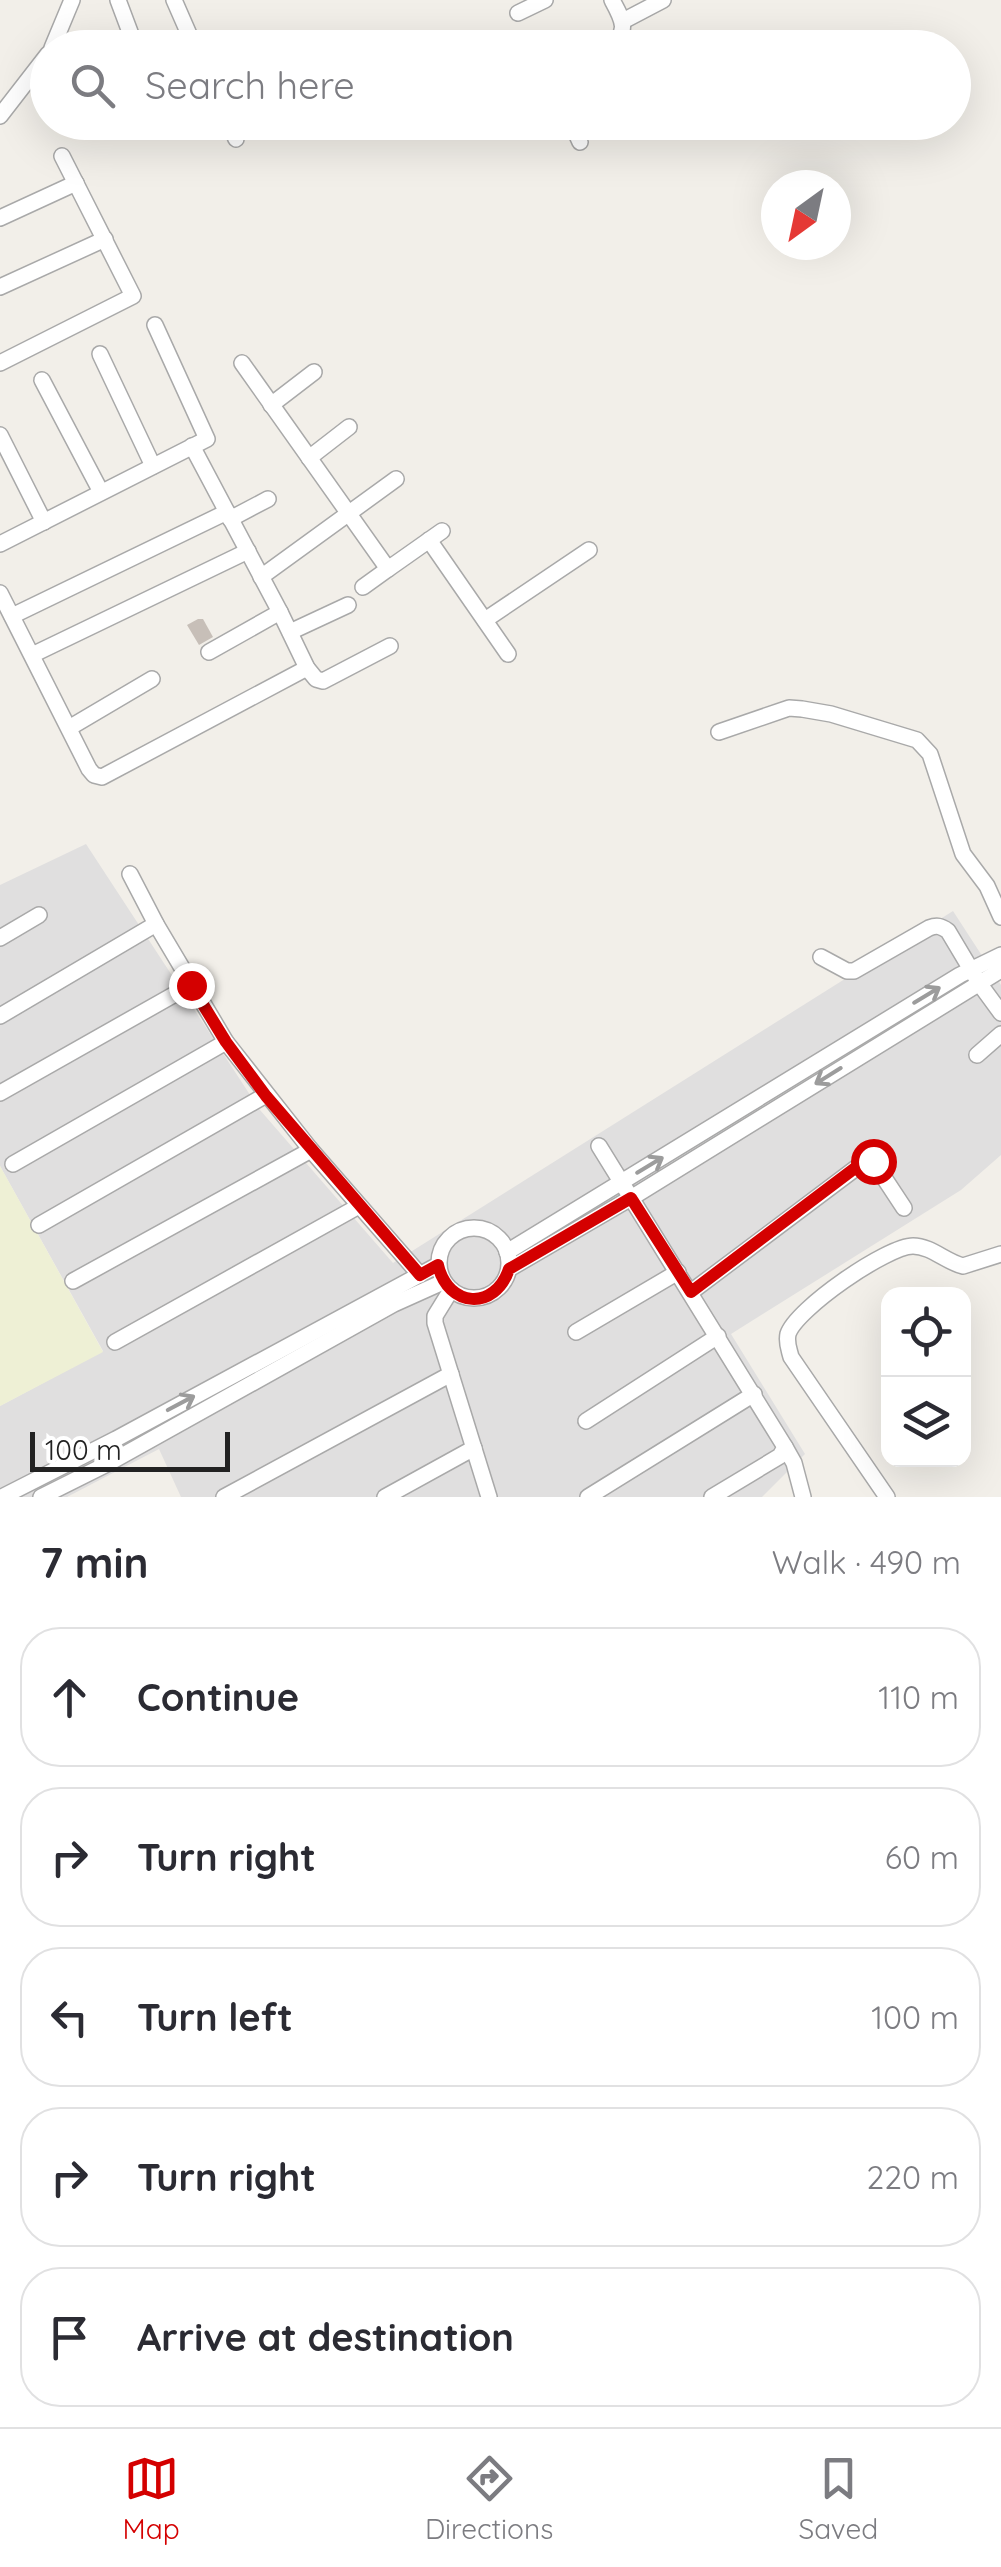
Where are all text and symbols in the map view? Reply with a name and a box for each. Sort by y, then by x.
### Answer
search box [30,30,971,140]
icon: search [65,58,120,113]
text: Search here [145,61,355,109]
north arrow [761,170,851,260]
route end [169,963,215,1009]
one-way arrow [912,985,941,1005]
one-way arrow [814,1066,843,1086]
route start [851,1139,897,1185]
one-way arrow [635,1154,664,1175]
map controls [881,1287,971,1467]
button: locate [881,1287,971,1377]
button: layers [881,1377,971,1467]
one-way arrow [166,1393,196,1413]
scale bar [30,1427,230,1472]
text: 100 m [45,1432,122,1467]
text: 7 min [40,1536,149,1589]
text: Walk · 490 m [772,1542,961,1582]
icon: ahead [42,1670,97,1725]
text: Continue [137,1673,299,1721]
text: 110 m [878,1677,959,1717]
icon: right [42,1830,97,1885]
text: Turn right [137,1833,316,1881]
text: 60 m [885,1837,959,1877]
icon: left [42,1990,97,2045]
text: Turn left [137,1993,293,2041]
text: 100 m [871,1997,959,2037]
icon: right [42,2150,97,2205]
text: Turn right [137,2153,316,2201]
text: 220 m [867,2157,959,2197]
icon: arrive [42,2310,97,2365]
text: Arrive at destination [137,2313,514,2361]
tab: Map [123,2451,180,2546]
tab: Directions [425,2451,553,2546]
tab: Saved [799,2451,878,2546]

